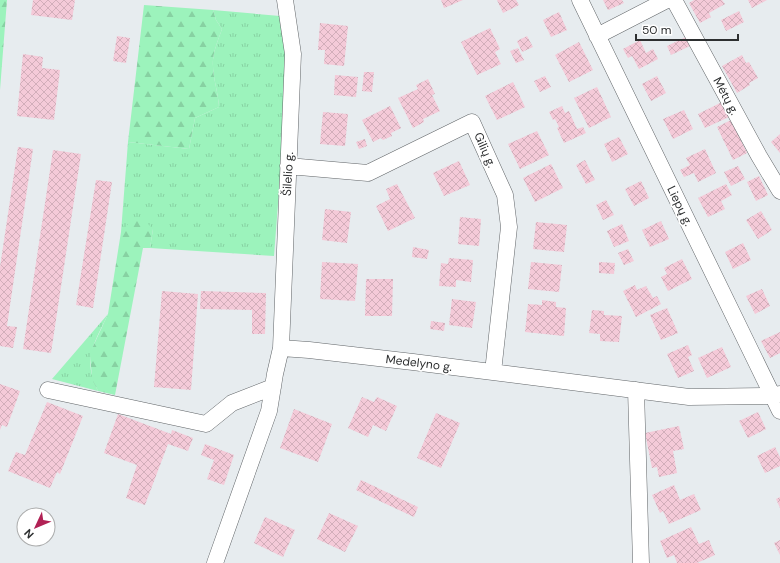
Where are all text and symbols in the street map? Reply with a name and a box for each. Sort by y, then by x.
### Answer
scale bar [636,16,738,42]
text: 50 m [642,22,671,38]
street label: Mėtų g. [709,74,743,118]
street label: Gilių g. [470,130,500,170]
street label: Šilelio g. [279,151,297,197]
street label: Liepų g. [663,183,697,229]
street label: Medelyno g. [385,351,453,375]
north arrow [16,507,56,547]
text: N [21,526,37,542]

